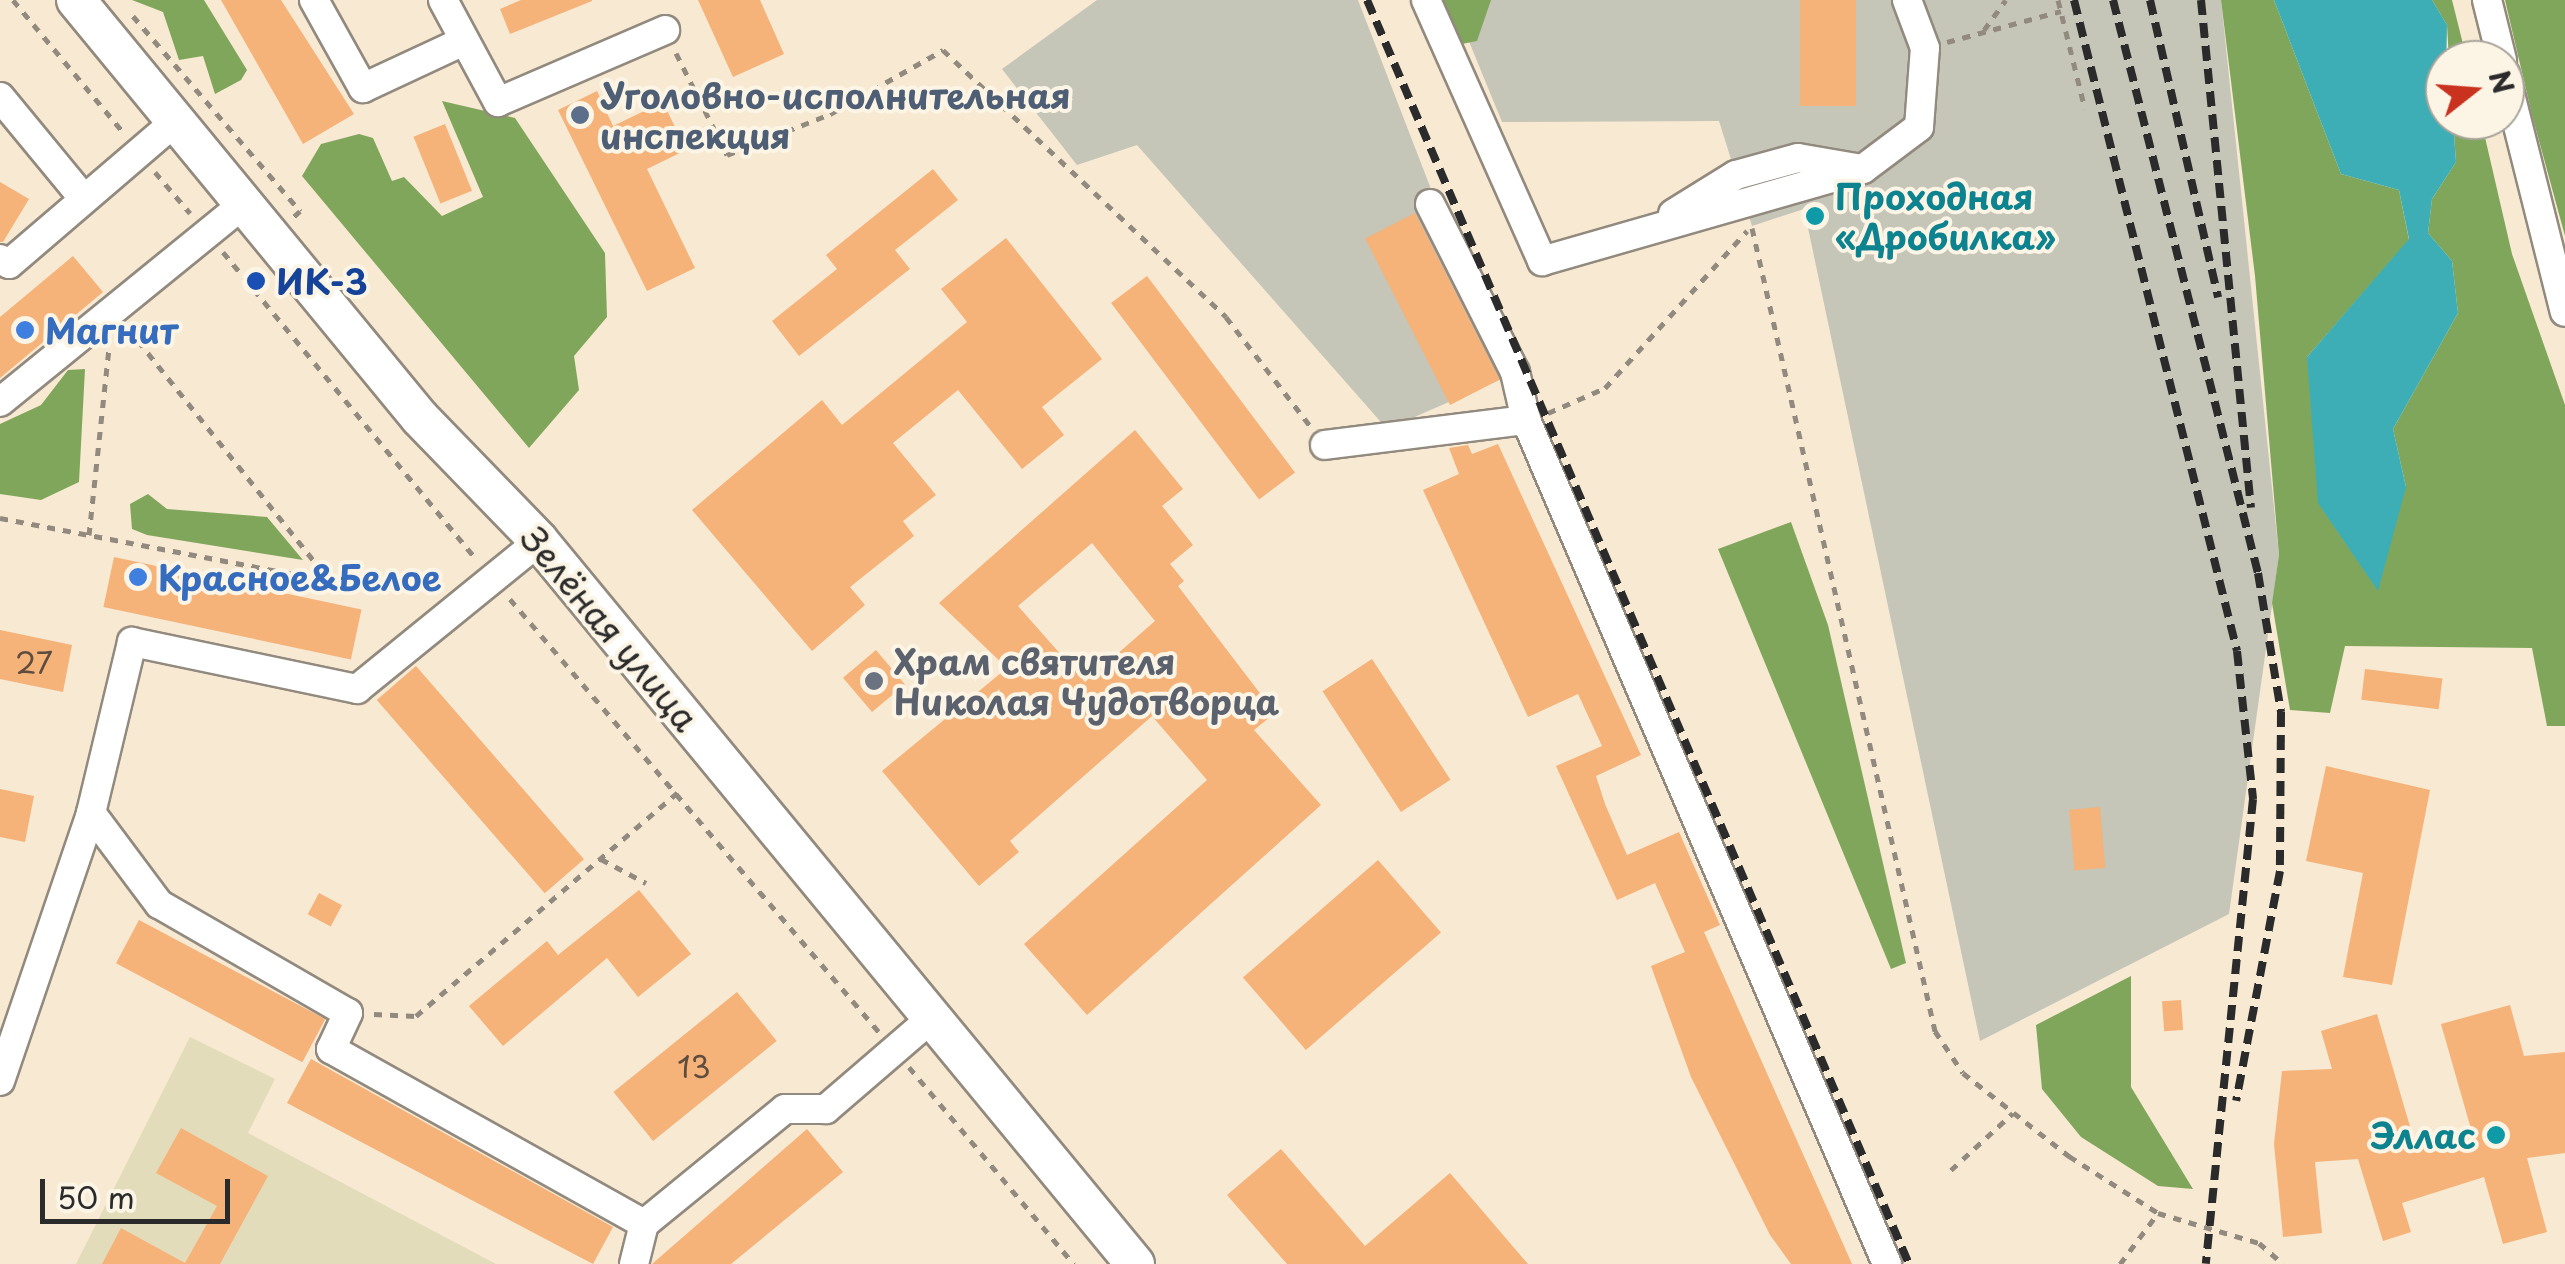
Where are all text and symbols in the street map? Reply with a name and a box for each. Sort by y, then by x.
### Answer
north arrow [2425,40,2525,140]
text: N [2478,65,2526,99]
place label: Уголовно-исполнительная инспекция [600,74,1071,156]
marker: Уголовно-исполнительная инспекция [569,104,591,126]
place label: Проходная «Дробилка» [1835,175,2056,257]
marker: Проходная «Дробилка» [1804,205,1826,227]
place label: ИК-3 [276,260,368,302]
marker: ИК-3 [245,270,267,292]
place label: Магнит [45,309,178,351]
marker: Магнит [14,319,36,341]
street label: Зелёная улица [512,516,708,740]
place label: Красное&Белое [158,556,442,598]
marker: Красное&Белое [127,566,149,588]
place label: Храм святителя Николая Чудотворца [894,640,1279,722]
house number: 27 [15,644,53,680]
marker: Храм святителя Николая Чудотворца [863,670,885,692]
house number: 13 [677,1048,711,1084]
place label: Эллас [2370,1114,2476,1156]
marker: Эллас [2485,1124,2507,1146]
scale bar [45,1159,235,1221]
text: 50 m [57,1174,135,1219]

